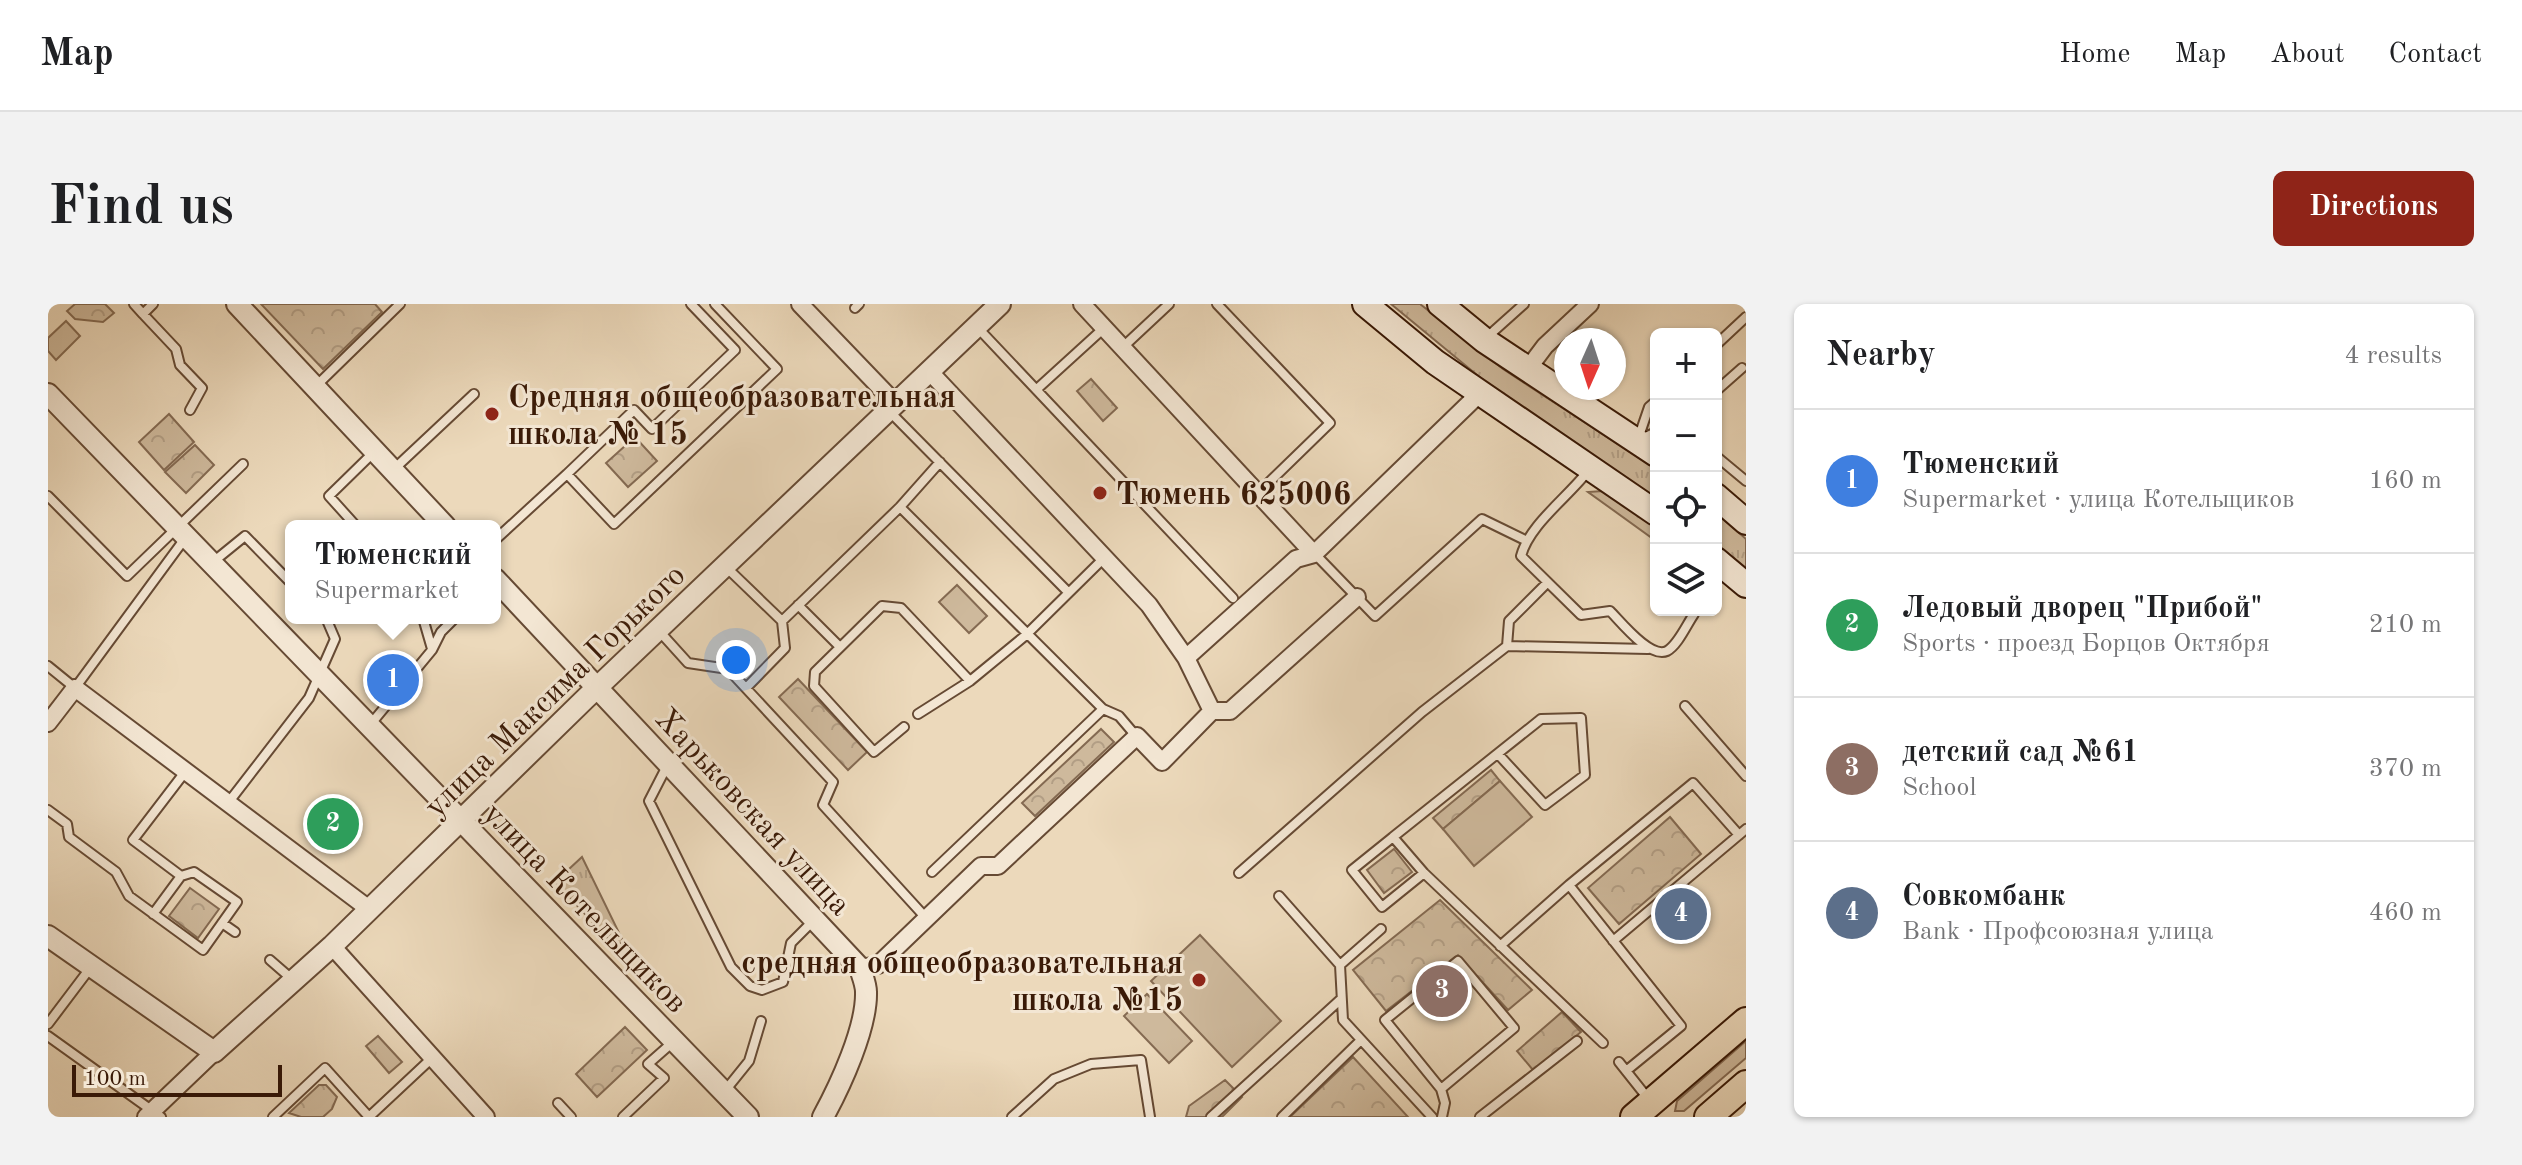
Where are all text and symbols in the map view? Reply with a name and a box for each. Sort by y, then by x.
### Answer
text: Map [40,36,114,74]
text: Home [2059,41,2130,69]
text: Map [2174,41,2226,69]
text: About [2270,41,2345,69]
text: Contact [2389,41,2482,69]
button: Directions [2273,171,2474,246]
text: Find us [48,180,234,236]
north arrow [1554,328,1626,400]
map controls [1650,328,1722,616]
button: + [1650,328,1722,400]
text: Nearby [1826,339,1936,373]
text: 4 results [2344,343,2442,369]
place label: Средняя общеобразовательная школа № 15 [508,383,956,452]
button: − [1650,400,1722,472]
marker: Средняя общеобразовательная школа № 15 [483,405,501,423]
text: Тюменский [1902,450,2059,480]
text: 1 [1844,468,1860,494]
text: 160 m [2369,468,2442,494]
button: locate [1650,472,1722,544]
place label: Тюмень 625006 [1116,480,1351,512]
marker: Тюмень 625006 [1091,484,1109,502]
text: Supermarket · улица Котельщиков [1902,487,2295,513]
popup [285,520,501,624]
text: Тюменский [314,541,472,571]
button: layers [1650,544,1722,616]
street label: улица Максима Горького [420,560,692,825]
text: Supermarket [314,578,459,604]
text: Ледовый дворец "Прибой" [1902,594,2262,624]
text: 2 [1844,612,1860,638]
text: 210 m [2369,612,2442,638]
text: Sports · проезд Борцов Октября [1902,631,2270,657]
your location [716,640,756,680]
pin: 1 [367,650,419,710]
street label: Харьковская улица [648,703,856,923]
text: детский сад №61 [1902,738,2139,768]
text: 3 [1844,756,1860,782]
text: 370 m [2369,756,2442,782]
text: School [1902,775,1976,801]
pin: 2 [307,794,359,854]
street label: улица Котельщиков [476,798,692,1020]
text: Совкомбанк [1902,882,2065,912]
pin: 4 [1655,884,1707,944]
text: 4 [1844,900,1860,926]
text: 460 m [2369,900,2442,926]
text: Bank · Профсоюзная улица [1902,919,2213,945]
place label: средняя общеобразовательная школа №15 [741,949,1183,1018]
pin: 3 [1416,961,1468,1021]
marker: средняя общеобразовательная школа №15 [1190,971,1208,989]
scale bar [72,1061,282,1097]
text: 100 m [84,1068,146,1090]

